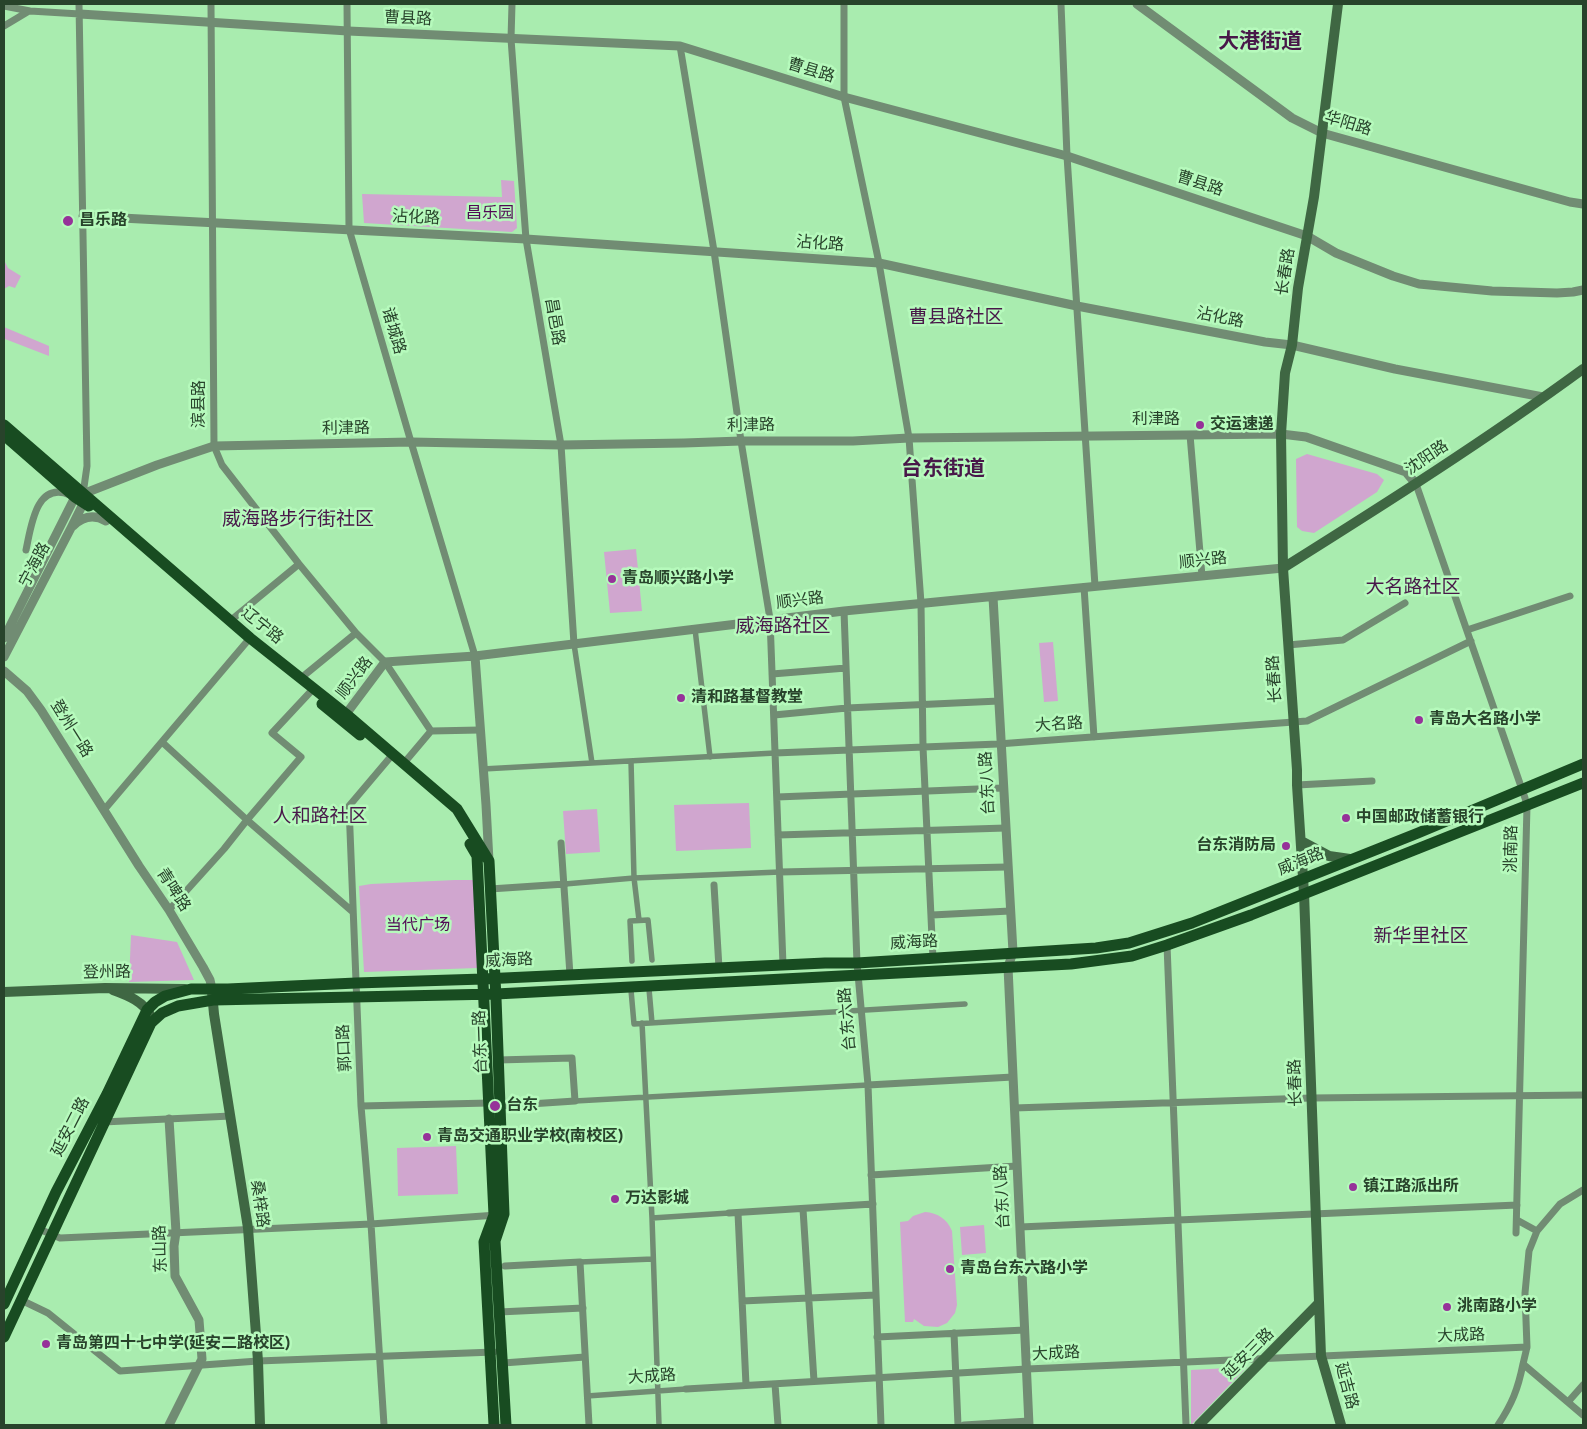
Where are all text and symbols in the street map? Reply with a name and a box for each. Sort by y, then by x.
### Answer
street label: 曹县路 [384,8,432,30]
district label: 大港街道 [1218,29,1302,55]
street label: 曹县路 [785,55,837,87]
street label: 华阳路 [1322,108,1374,140]
street label: 曹县路 [1174,167,1226,201]
park label: 昌乐园 [466,204,514,224]
street label: 沾化路 [392,207,440,229]
place label: 昌乐路 [79,211,127,231]
marker: 昌乐路 [61,214,75,228]
street label: 沾化路 [795,233,845,255]
street label: 长春路 [1273,247,1299,297]
street label: 昌邑路 [540,297,568,347]
street label: 沾化路 [1195,304,1245,332]
street label: 诸城路 [377,305,409,357]
district label: 曹县路社区 [909,307,1003,329]
street label: 滨县路 [190,380,210,428]
street label: 利津路 [1132,410,1180,430]
place label: 交运速递 [1210,415,1274,435]
street label: 利津路 [727,416,775,436]
street label: 利津路 [322,419,370,439]
marker: 交运速递 [1194,419,1206,431]
street label: 沈阳路 [1402,437,1452,479]
district label: 台东街道 [901,456,985,482]
district label: 威海路步行街社区 [222,509,374,531]
street label: 宁海路 [15,539,55,591]
street label: 顺兴路 [1178,549,1228,573]
place label: 青岛顺兴路小学 [622,569,734,589]
marker: 青岛顺兴路小学 [606,573,618,585]
district label: 大名路社区 [1366,577,1460,599]
street label: 顺兴路 [775,589,825,613]
street label: 辽宁路 [237,603,287,649]
district label: 威海路社区 [736,616,830,638]
street label: 顺兴路 [333,653,377,703]
street label: 长春路 [1264,654,1286,704]
place label: 清和路基督教堂 [691,688,803,708]
marker: 清和路基督教堂 [675,692,687,704]
street label: 登州一路 [46,697,96,761]
place label: 青岛大名路小学 [1429,710,1541,730]
street label: 大名路 [1034,714,1084,736]
marker: 青岛大名路小学 [1413,714,1425,726]
street label: 台东八路 [977,751,999,815]
district label: 人和路社区 [273,806,367,828]
place label: 中国邮政储蓄银行 [1356,808,1484,828]
marker: 中国邮政储蓄银行 [1340,812,1352,824]
street label: 洮南路 [1502,825,1522,873]
place label: 台东消防局 [1196,836,1276,856]
marker: 台东消防局 [1280,840,1292,852]
street label: 威海路 [1275,844,1327,880]
street label: 青啤路 [152,865,194,915]
park label: 当代广场 [386,916,450,936]
district label: 新华里社区 [1374,926,1468,948]
street label: 威海路 [890,932,938,954]
street label: 威海路 [485,950,533,972]
street label: 登州路 [83,963,131,983]
street label: 台东六路 [836,986,860,1052]
street label: 台东一路 [470,1010,492,1074]
street label: 郭口路 [334,1024,356,1072]
street label: 长春路 [1286,1059,1306,1107]
street label: 延安二路 [48,1094,94,1160]
place label: 台东 [506,1096,538,1116]
marker: 台东 [488,1099,502,1113]
place label: 青岛交通职业学校(南校区) [437,1127,623,1147]
marker: 青岛交通职业学校(南校区) [421,1131,433,1143]
street label: 台东八路 [992,1165,1014,1229]
place label: 镇江路派出所 [1363,1177,1459,1197]
street label: 桑梓路 [246,1179,272,1229]
marker: 镇江路派出所 [1347,1181,1359,1193]
place label: 万达影城 [625,1189,689,1209]
marker: 万达影城 [609,1193,621,1205]
street label: 东山路 [151,1225,171,1273]
place label: 青岛台东六路小学 [960,1259,1088,1279]
marker: 青岛台东六路小学 [944,1263,956,1275]
place label: 洮南路小学 [1457,1297,1537,1317]
marker: 洮南路小学 [1441,1301,1453,1313]
street label: 延安三路 [1220,1325,1278,1383]
street label: 大成路 [1437,1326,1485,1346]
place label: 青岛第四十七中学(延安二路校区) [56,1334,290,1354]
marker: 青岛第四十七中学(延安二路校区) [40,1338,52,1350]
street label: 大成路 [1032,1343,1080,1365]
street label: 延吉路 [1331,1360,1361,1412]
street label: 大成路 [627,1366,677,1388]

